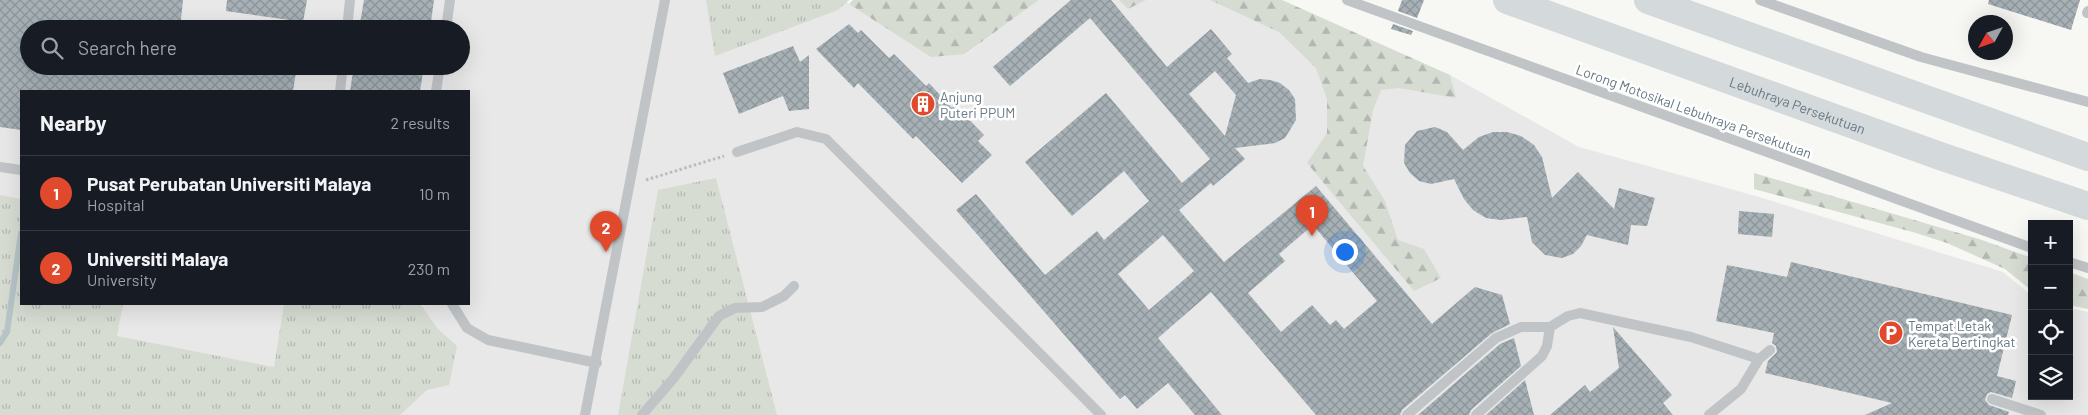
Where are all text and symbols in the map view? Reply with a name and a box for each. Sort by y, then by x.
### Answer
north arrow [1968,15,2013,60]
search box [20,20,470,75]
icon: search [38,34,66,62]
text: Search here [78,36,177,59]
street label: Lorong Motosikal Lebuhraya Persekutuan [1574,60,1814,162]
street label: Lebuhraya Persekutuan [1727,72,1868,137]
place label: Anjung Puteri PPUM [940,88,1015,121]
building icon: Anjung Puteri PPUM [910,91,936,117]
text: Nearby [40,110,106,135]
text: 2 results [391,113,450,132]
text: Pusat Perubatan Universiti Malaya [87,172,371,195]
text: 1 [53,184,59,203]
text: 10 m [419,184,450,203]
text: Hospital [87,195,144,214]
pin: 1 [1296,195,1328,236]
pin: 2 [590,211,622,252]
map controls [2028,220,2073,400]
button: + [2028,220,2073,265]
your location [1332,239,1358,265]
text: Universiti Malaya [87,247,228,270]
text: 2 [52,259,60,278]
text: 230 m [408,259,450,278]
button: − [2028,265,2073,310]
text: University [87,270,157,289]
button: locate [2028,310,2073,355]
place label: Tempat Letak Kereta Bertingkat [1908,317,2016,350]
parking icon: Tempat Letak Kereta Bertingkat [1878,320,1904,346]
button: layers [2028,355,2073,400]

